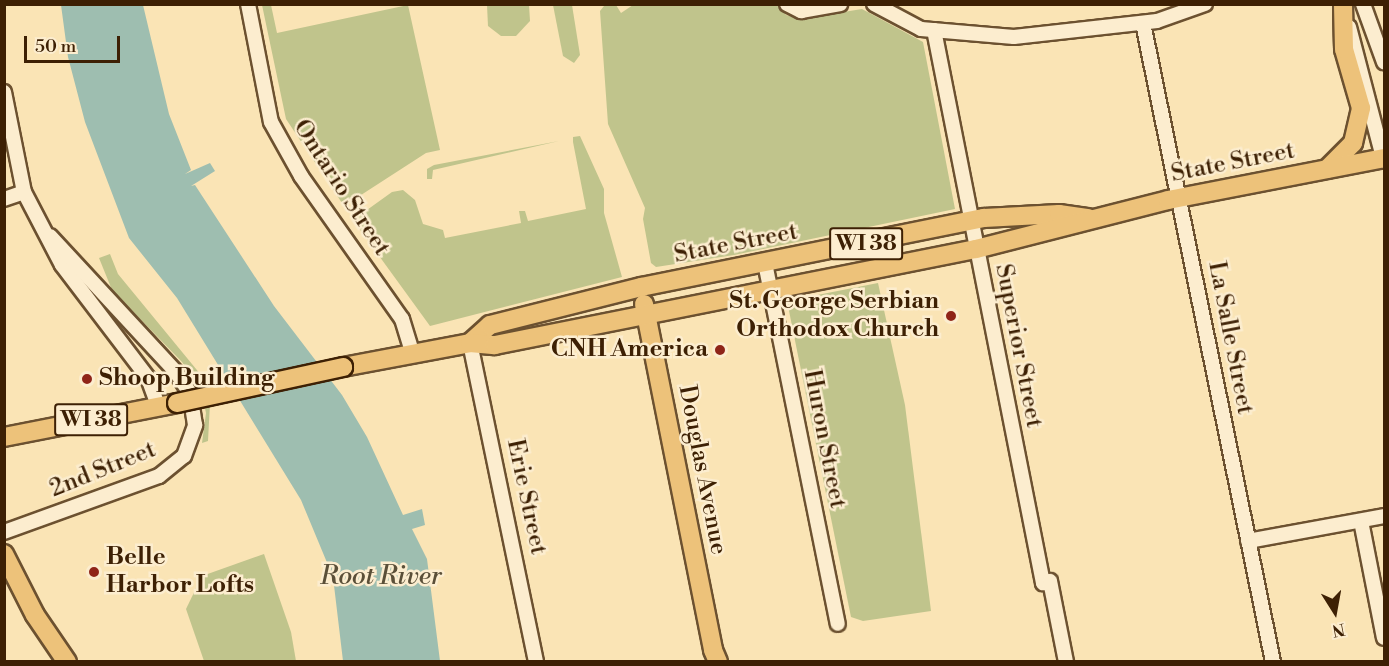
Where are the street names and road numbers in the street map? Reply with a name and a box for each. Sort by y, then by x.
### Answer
street label: Ontario Street [286,115,396,261]
street label: State Street [1169,137,1297,189]
street label: State Street [672,218,800,270]
road number: WI 38 [828,225,904,263]
street label: La Salle Street [1201,259,1259,417]
street label: Superior Street [988,262,1048,430]
street label: Huron Street [796,367,852,511]
street label: Douglas Avenue [671,383,733,557]
road number: WI 38 [54,401,128,439]
street label: 2nd Street [46,436,160,504]
street label: Erie Street [500,436,552,558]

